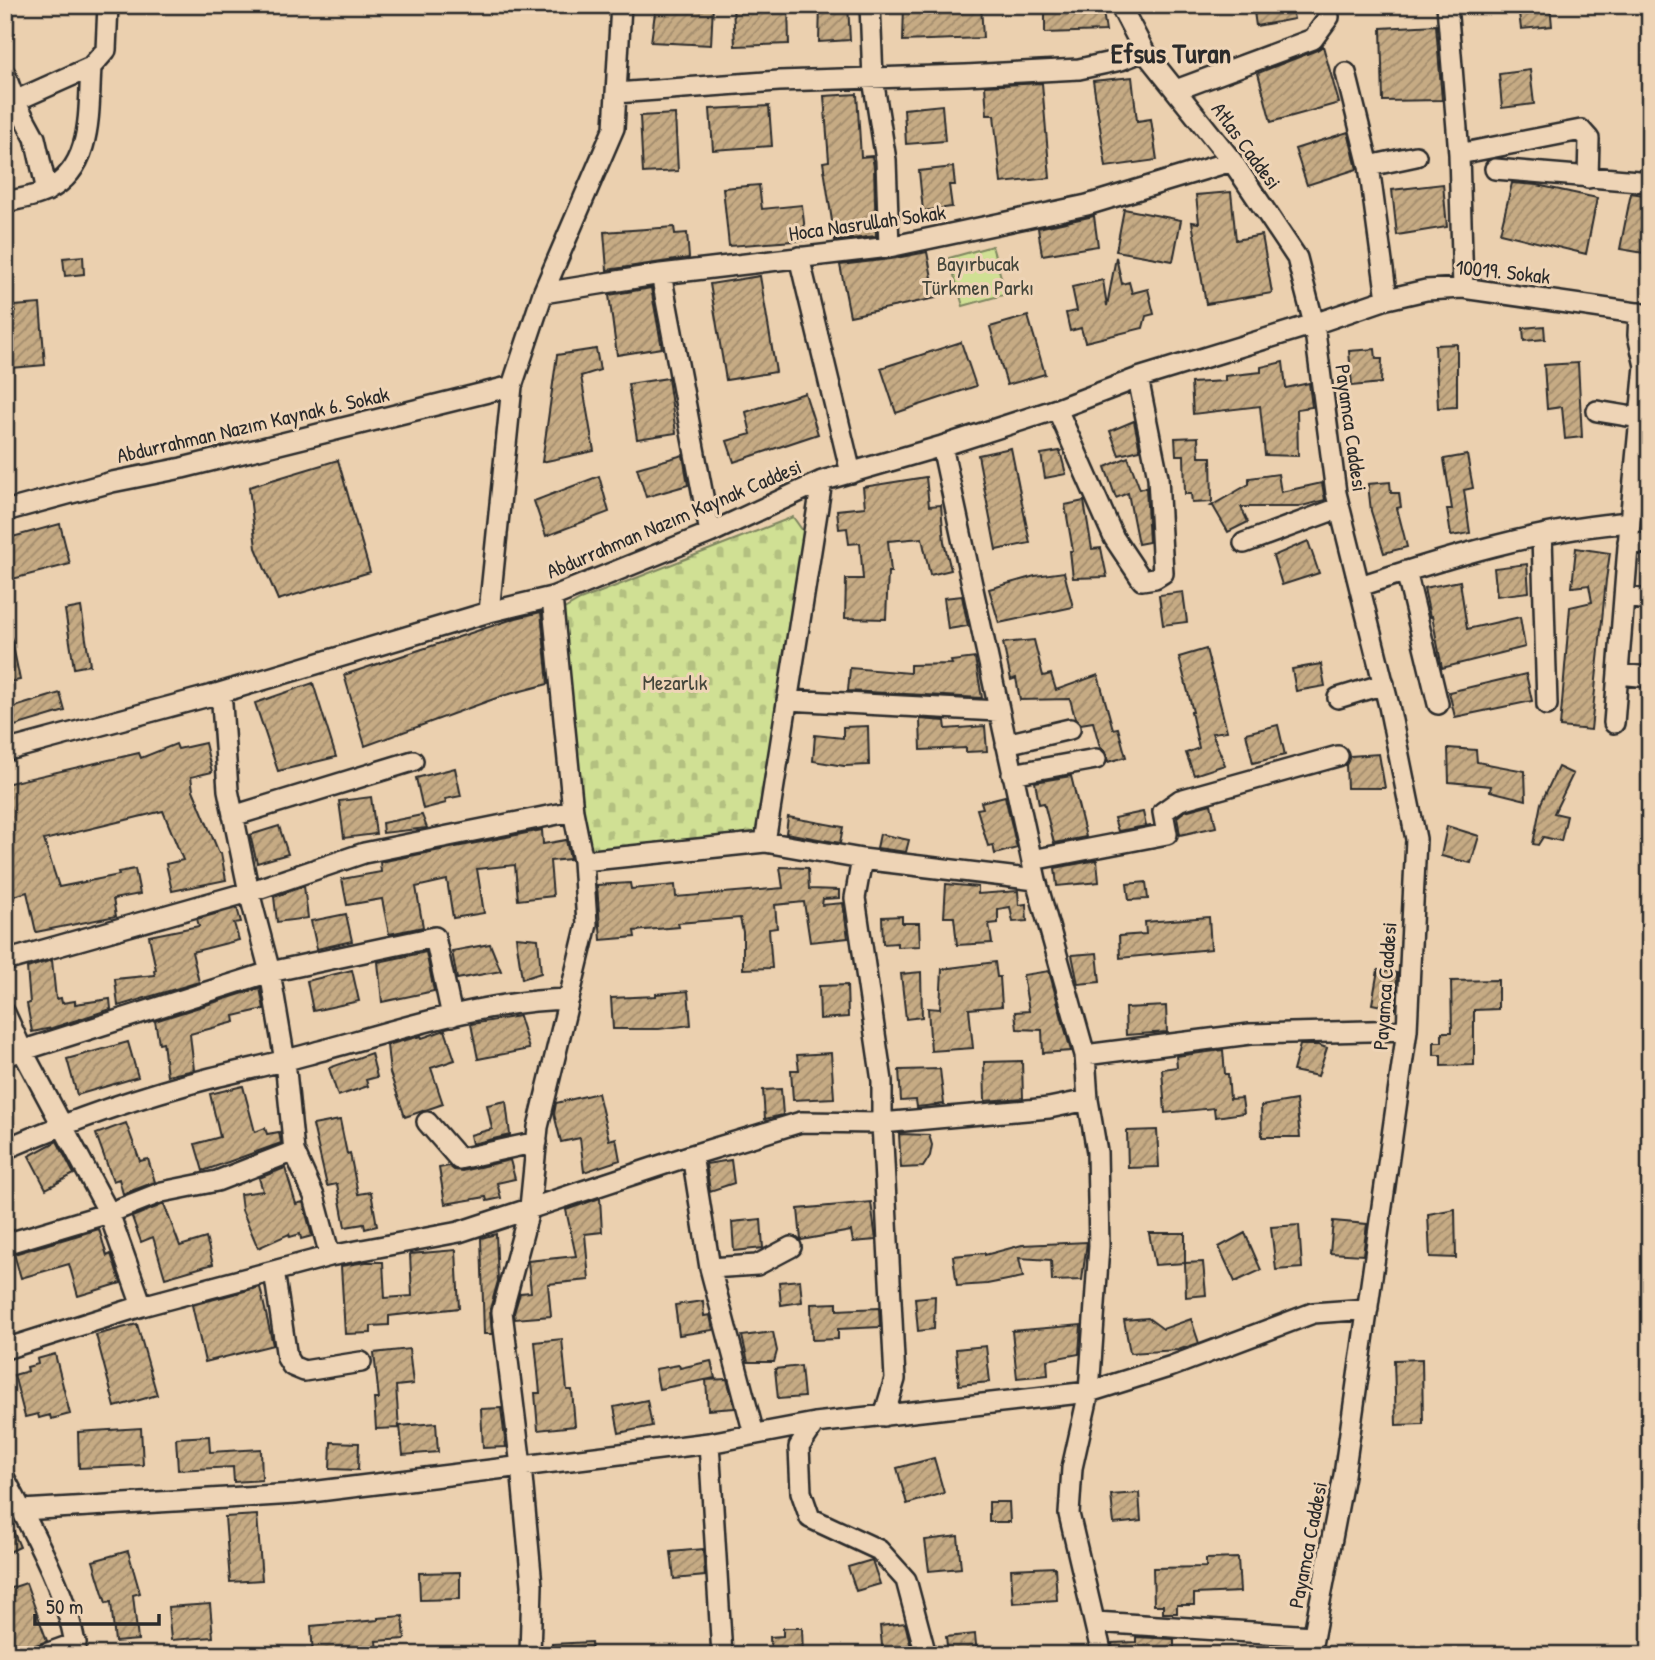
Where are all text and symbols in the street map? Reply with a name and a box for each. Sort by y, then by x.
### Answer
district label: Efsus Turan [1111,34,1231,72]
street label: Atlas Caddesi [1205,96,1288,195]
street label: Hoca Nasrullah Sokak [787,197,948,248]
park label: Bayırbucak Türkmen Parkı [922,249,1034,302]
street label: 10019. Sokak [1454,252,1552,291]
street label: Payamca Caddesi [1328,362,1375,493]
street label: Abdurrahman Nazım Kaynak 6. Sokak [114,379,392,470]
street label: Abdurrahman Nazım Kaynak Caddesi [542,452,806,585]
park label: Mezarlık [642,668,708,697]
street label: Payamca Caddesi [1366,921,1403,1051]
street label: Payamca Caddesi [1281,1479,1334,1611]
scale bar [35,1583,159,1627]
text: 50 m [46,1592,83,1621]

